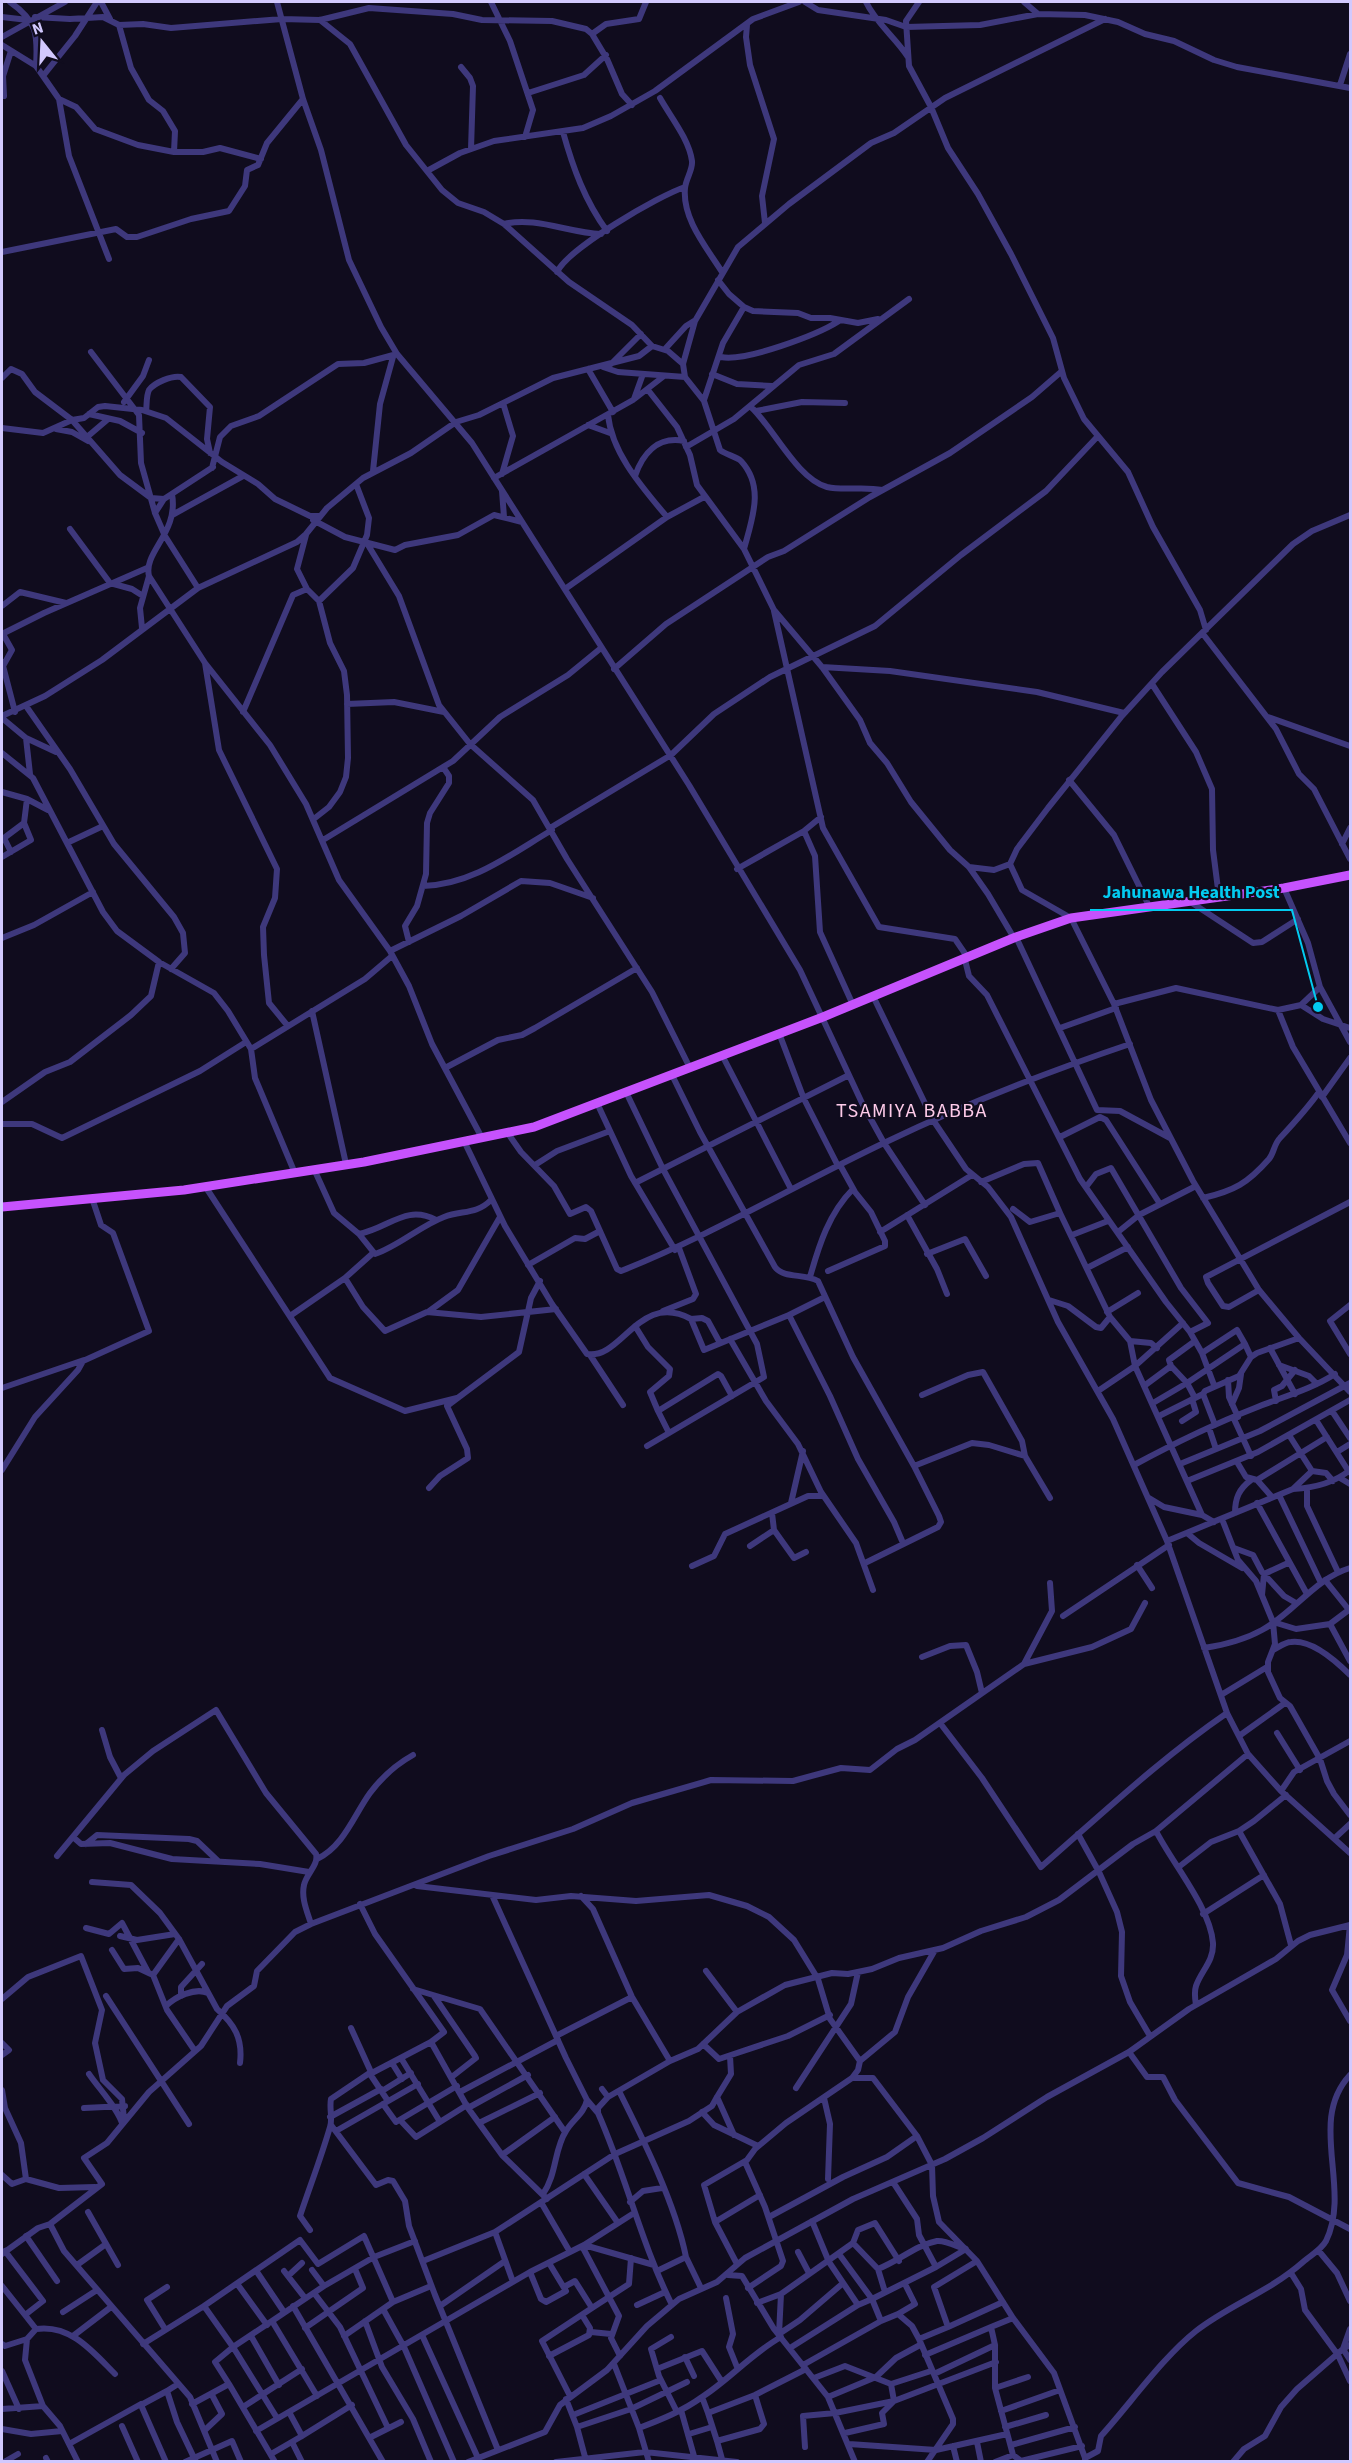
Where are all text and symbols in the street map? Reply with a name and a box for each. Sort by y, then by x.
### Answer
north arrow [12,12,72,72]
text: N [29,17,46,41]
callout: Jahunawa Health Post [1090,874,1292,910]
text: Jahunawa Health Post [1102,880,1280,905]
district label: TSAMIYA BABBA [836,1097,988,1125]

